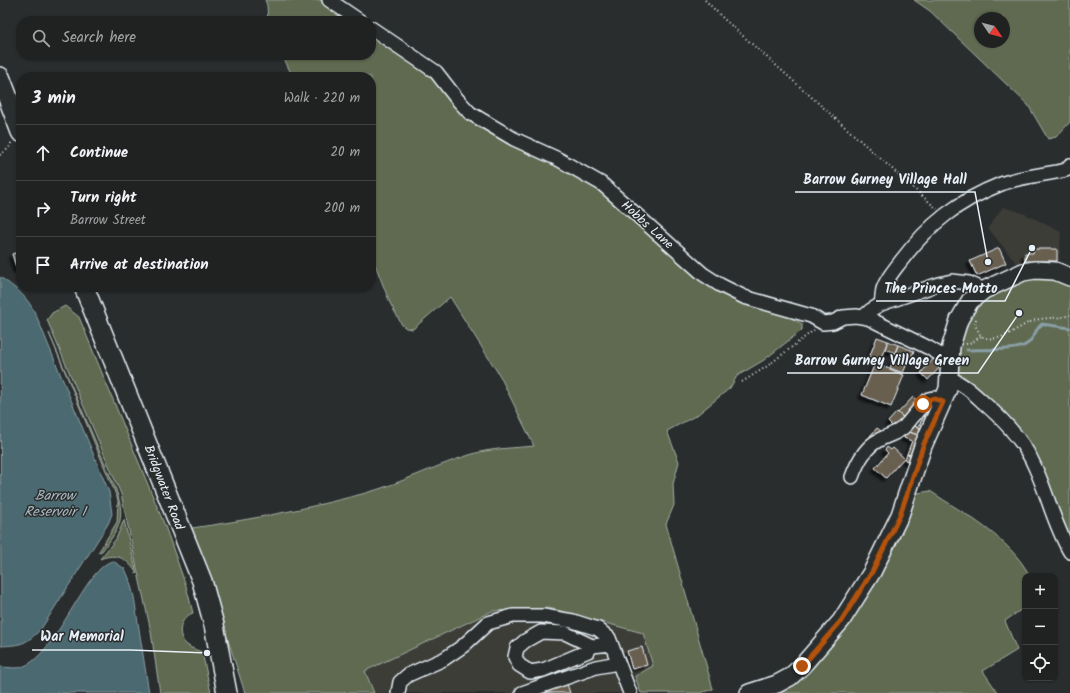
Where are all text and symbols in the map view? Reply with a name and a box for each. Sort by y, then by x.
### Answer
north arrow [974,12,1010,48]
search box [16,16,376,60]
text: Search here [62,26,136,50]
icon: search [30,27,52,49]
text: 3 min [32,85,76,112]
text: Walk · 220 m [284,88,360,109]
text: Continue [70,141,128,165]
icon: ahead [32,142,54,164]
text: 20 m [330,142,360,163]
callout: Barrow Gurney Village Hall [795,166,975,192]
text: Barrow Gurney Village Hall [803,169,967,191]
text: Turn right [70,186,137,210]
street label: Hobbs Lane [616,196,678,255]
icon: right [32,198,54,220]
text: 200 m [324,198,360,219]
text: Barrow Street [70,210,146,231]
text: Arrive at destination [70,253,209,277]
icon: arrive [32,254,54,276]
callout: The Princes Motto [876,275,1005,301]
text: The Princes Motto [884,278,998,300]
callout: Barrow Gurney Village Green [787,347,978,373]
text: Barrow Gurney Village Green [795,350,970,372]
route start [914,395,932,413]
street label: Bridgwater Road [138,442,190,534]
water label: Barrow Reservoir 1 [24,485,88,523]
map controls [1022,573,1058,681]
button: + [1022,573,1058,609]
button: − [1022,609,1058,645]
callout: War Memorial [32,624,131,650]
text: War Memorial [40,626,124,648]
button: locate [1022,645,1058,681]
route end [793,657,811,675]

